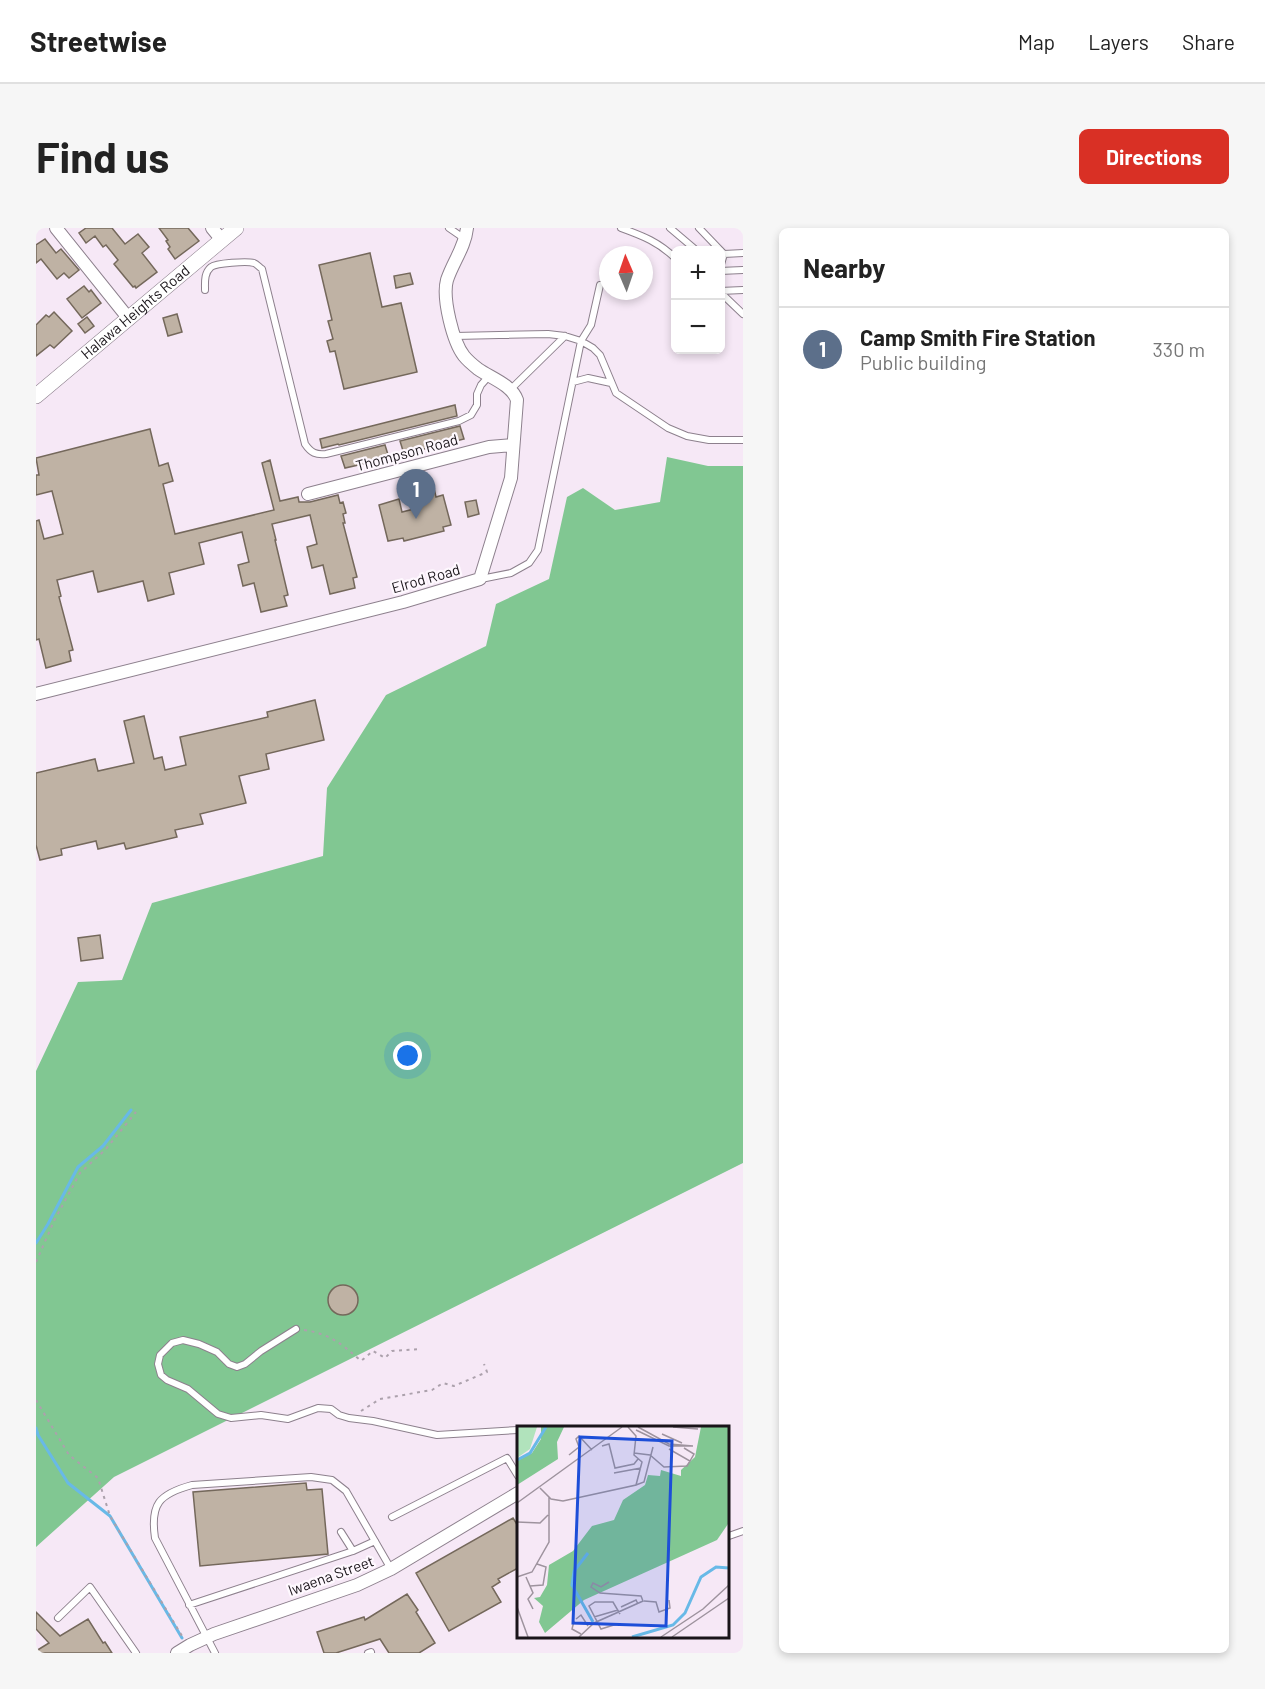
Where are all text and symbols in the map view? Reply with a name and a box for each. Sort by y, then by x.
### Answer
text: Streetwise [30,24,167,58]
text: Map [1018,29,1055,54]
text: Layers [1088,29,1149,54]
text: Share [1182,29,1235,54]
button: Directions [1079,129,1229,184]
text: Find us [36,131,169,181]
north arrow [599,246,653,300]
map controls [671,246,725,354]
button: + [671,246,725,300]
text: Nearby [803,252,885,283]
street label: Halawa Heights Road [77,261,193,362]
button: − [671,300,725,354]
text: Camp Smith Fire Station [860,324,1096,350]
text: 1 [819,337,826,361]
text: 330 m [1153,337,1205,361]
text: Public building [860,350,986,374]
street label: Thompson Road [354,430,460,474]
pin: 1 [396,470,436,519]
street label: Elrod Road [389,560,462,596]
your location [393,1041,422,1070]
inset map [517,1426,728,1638]
street label: Iwaena Street [285,1551,376,1599]

